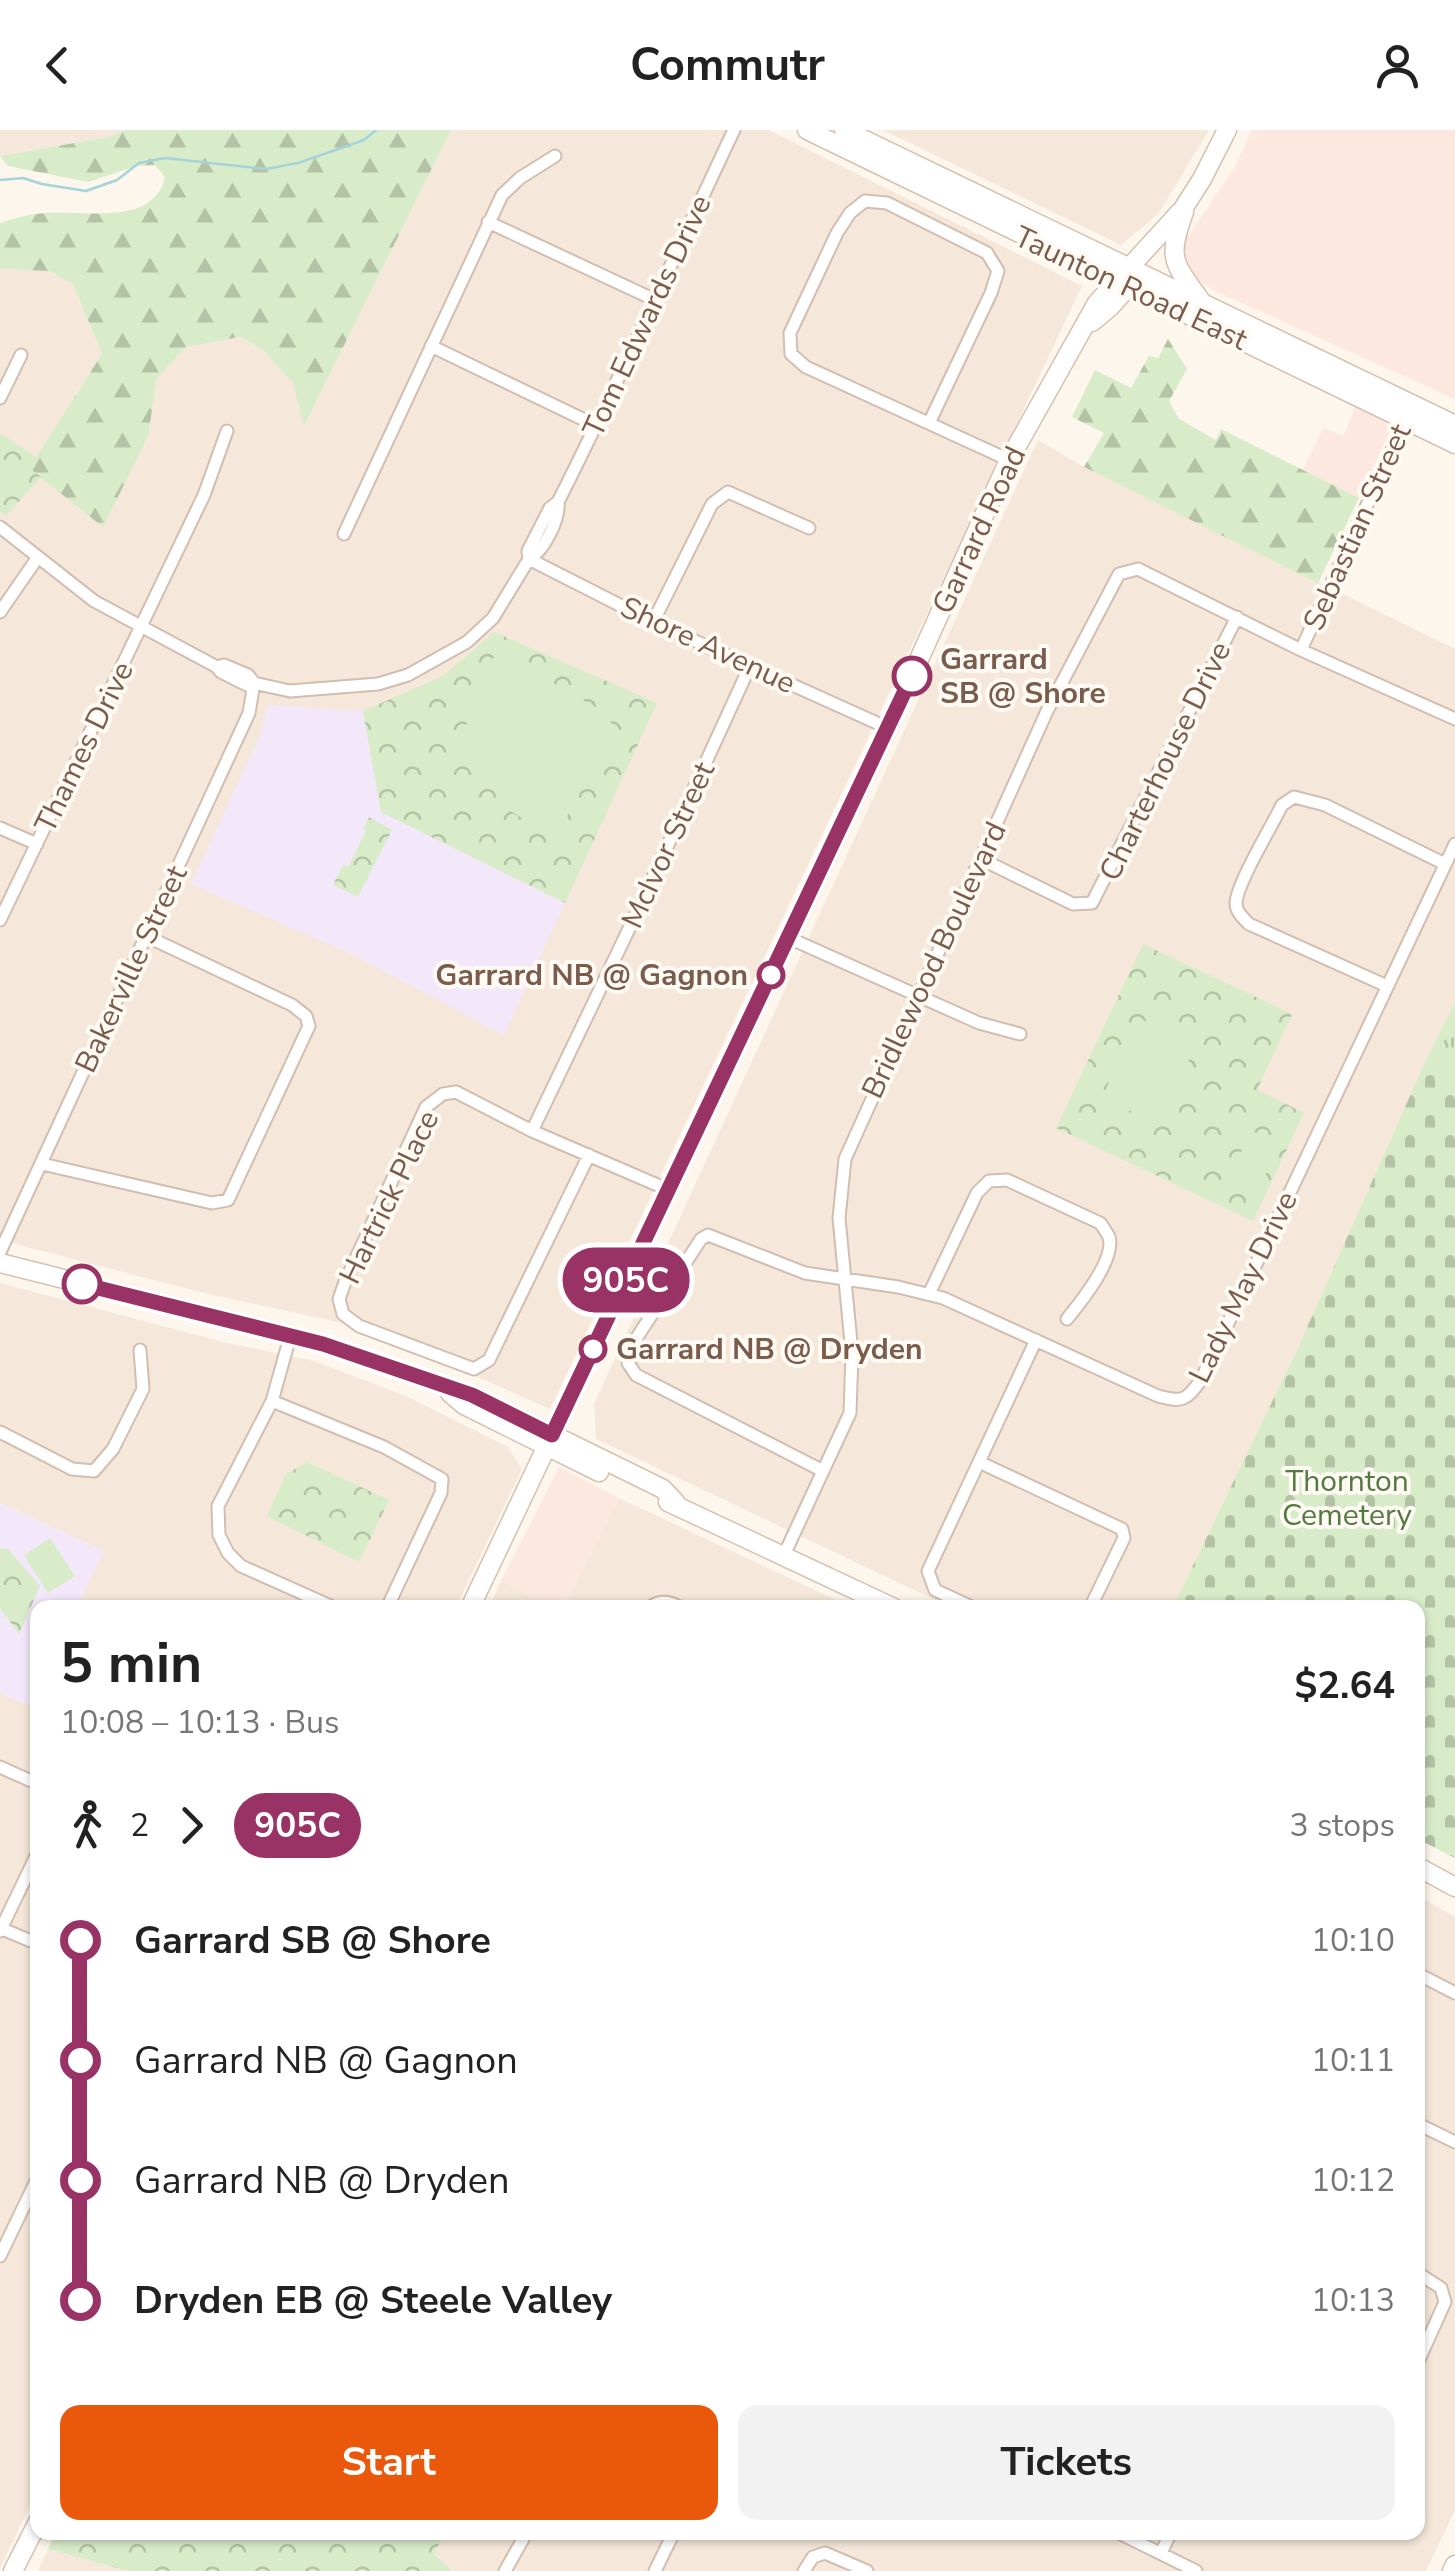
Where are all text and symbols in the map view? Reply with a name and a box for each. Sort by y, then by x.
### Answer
text: Commutr [630,35,825,96]
icon: back [30,38,85,93]
icon: person [1370,38,1425,93]
street label: Tom Edwards Drive [573,188,722,444]
street label: Taunton Road East [1008,216,1254,361]
street label: Sebastian Street [1294,417,1422,637]
street label: Garrard Road [923,440,1036,621]
street label: Shore Avenue [614,587,802,704]
street label: Charterhouse Drive [1090,635,1241,888]
place label: Garrard SB @ Shore [940,639,1106,714]
street label: Thames Drive [25,655,144,840]
marker: Garrard SB @ Shore [893,657,931,695]
street label: McIvor Street [612,755,725,935]
street label: Bridlewood Boulevard [852,815,1017,1105]
street label: Bakerville Street [66,859,198,1079]
place label: Garrard NB @ Gagnon [435,955,748,996]
marker: Garrard NB @ Gagnon [758,962,784,988]
street label: Hartrick Place [330,1104,449,1291]
street label: Lady May Drive [1179,1185,1308,1390]
line badge: 905C [556,1248,696,1312]
text: 905C [583,1257,669,1304]
unlabelled marker [63,1265,101,1303]
place label: Garrard NB @ Dryden [616,1329,922,1370]
marker: Garrard NB @ Dryden [580,1336,606,1362]
park label: Thornton Cemetery [1282,1461,1413,1536]
text: 5 min [60,1626,202,1701]
text: $2.64 [1294,1660,1395,1711]
text: 10:08 – 10:13 · Bus [60,1701,339,1744]
icon: walk [60,1798,115,1853]
icon: forward [164,1798,219,1853]
text: 905C [254,1802,341,1849]
text: 2 [130,1804,149,1847]
text: 3 stops [1289,1804,1395,1847]
text: Garrard SB @ Shore [134,1915,491,1966]
text: 10:10 [1311,1919,1395,1962]
text: Garrard NB @ Gagnon [134,2035,518,2086]
text: 10:11 [1311,2039,1395,2082]
text: Garrard NB @ Dryden [134,2155,510,2206]
text: 10:12 [1311,2159,1395,2202]
text: Dryden EB @ Steele Valley [134,2275,612,2326]
text: 10:13 [1311,2279,1395,2322]
button: Start [60,2405,718,2520]
button: Tickets [738,2405,1395,2520]

